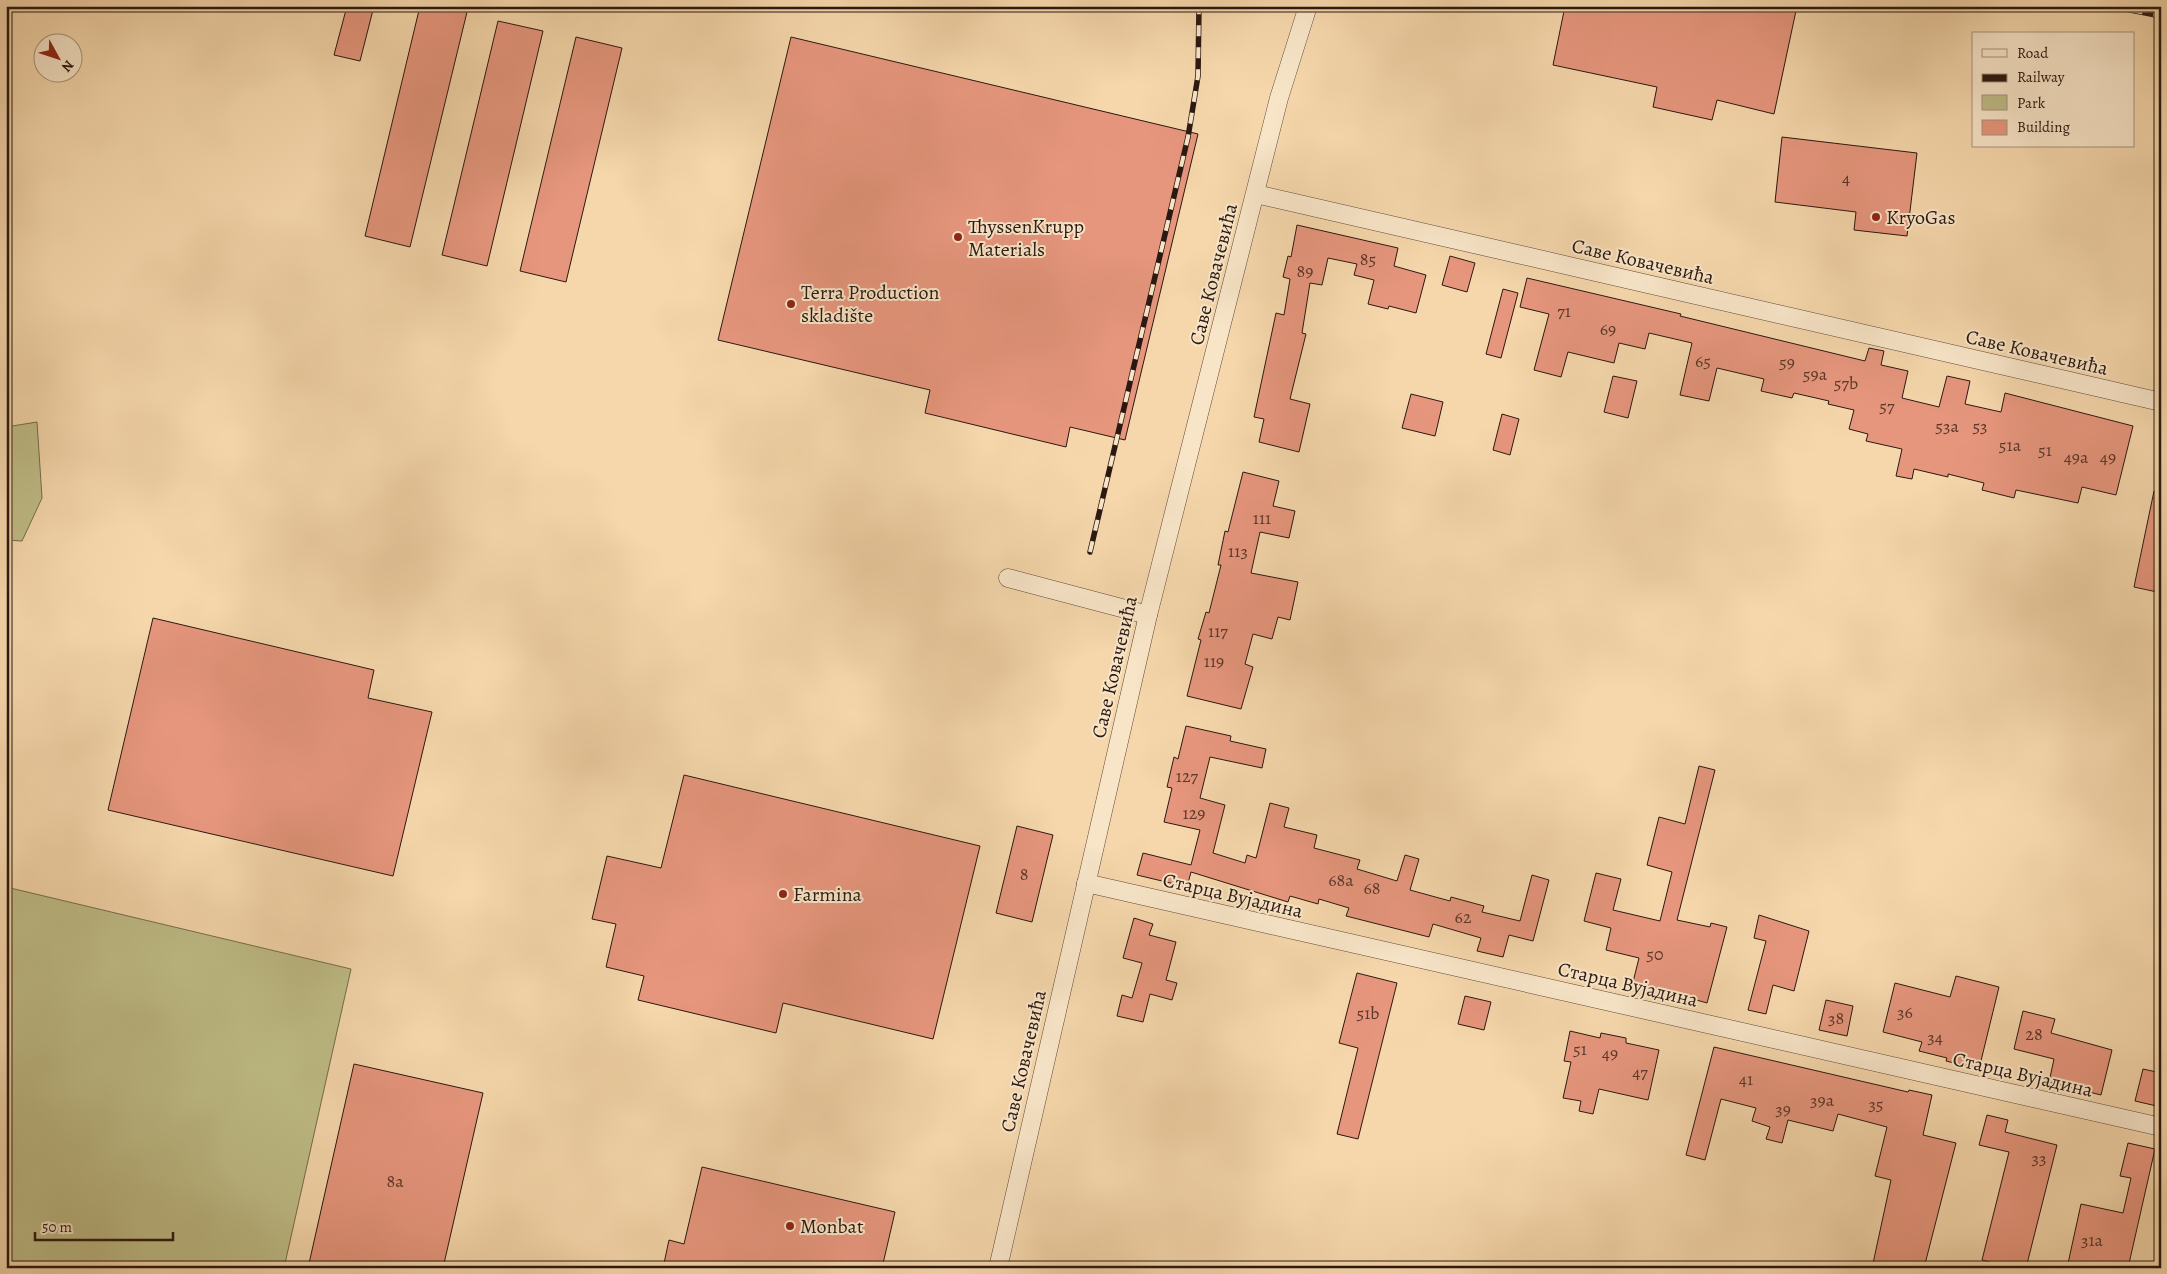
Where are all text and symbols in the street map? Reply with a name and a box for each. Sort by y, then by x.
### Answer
north arrow [32,32,82,82]
legend [1972,32,2134,148]
text: Road [2017,43,2049,63]
text: N [57,56,78,76]
text: Railway [2017,67,2065,87]
text: Park [2017,93,2046,113]
text: Building [2017,117,2070,137]
house number: 4 [1842,166,1850,190]
street label: Саве Ковачевића [1183,200,1244,348]
place label: KryoGas [1886,204,1956,231]
marker: KryoGas [1870,211,1882,223]
place label: ThyssenKrupp Materials [968,213,1084,263]
marker: ThyssenKrupp Materials [952,231,964,243]
street label: Саве Ковачевића [1569,232,1717,291]
house number: 85 [1360,247,1376,271]
house number: 89 [1297,259,1313,283]
place label: Terra Production skladište [801,279,940,329]
marker: Terra Production skladište [785,298,797,310]
house number: 71 [1557,299,1571,323]
house number: 69 [1600,317,1616,341]
street label: Саве Ковачевића [1963,323,2111,382]
house number: 65 [1695,349,1711,373]
house number: 59 [1779,350,1795,374]
house number: 59a [1803,362,1828,386]
house number: 57b [1834,371,1858,395]
house number: 57 [1879,394,1895,418]
house number: 53a [1935,414,1959,438]
house number: 53 [1972,414,1988,438]
house number: 51a [1999,433,2022,457]
house number: 51 [2038,438,2052,462]
house number: 49a [2064,445,2089,469]
house number: 49 [2100,445,2116,469]
house number: 111 [1253,506,1271,530]
house number: 113 [1228,539,1248,563]
street label: Саве Ковачевића [1085,593,1144,741]
house number: 117 [1208,619,1228,643]
house number: 119 [1204,649,1224,673]
house number: 127 [1176,764,1199,788]
house number: 129 [1183,801,1205,825]
house number: 8 [1020,862,1028,886]
street label: Старца Вујадина [1160,866,1306,925]
house number: 68a [1328,868,1354,892]
house number: 68 [1363,876,1381,900]
place label: Farmina [793,881,863,908]
marker: Farmina [777,888,789,900]
house number: 62 [1455,905,1472,929]
house number: 50 [1646,942,1664,966]
street label: Старца Вујадина [1555,955,1701,1014]
street label: Саве Ковачевића [994,987,1053,1135]
house number: 36 [1897,1000,1913,1024]
house number: 51b [1356,1001,1380,1025]
house number: 38 [1828,1006,1844,1030]
house number: 28 [2025,1022,2043,1046]
house number: 34 [1927,1025,1943,1049]
house number: 51 [1573,1037,1587,1061]
house number: 49 [1602,1041,1618,1065]
street label: Старца Вујадина [1950,1045,2096,1104]
house number: 47 [1632,1060,1648,1084]
house number: 41 [1739,1067,1753,1091]
house number: 39a [1810,1088,1835,1112]
house number: 35 [1868,1092,1884,1116]
house number: 39 [1775,1097,1791,1121]
house number: 33 [2032,1146,2046,1170]
house number: 8a [386,1169,404,1193]
scale bar [35,1209,172,1241]
place label: Monbat [800,1213,864,1240]
text: 50 m [42,1217,72,1237]
marker: Monbat [784,1220,796,1232]
house number: 31a [2081,1228,2104,1252]

